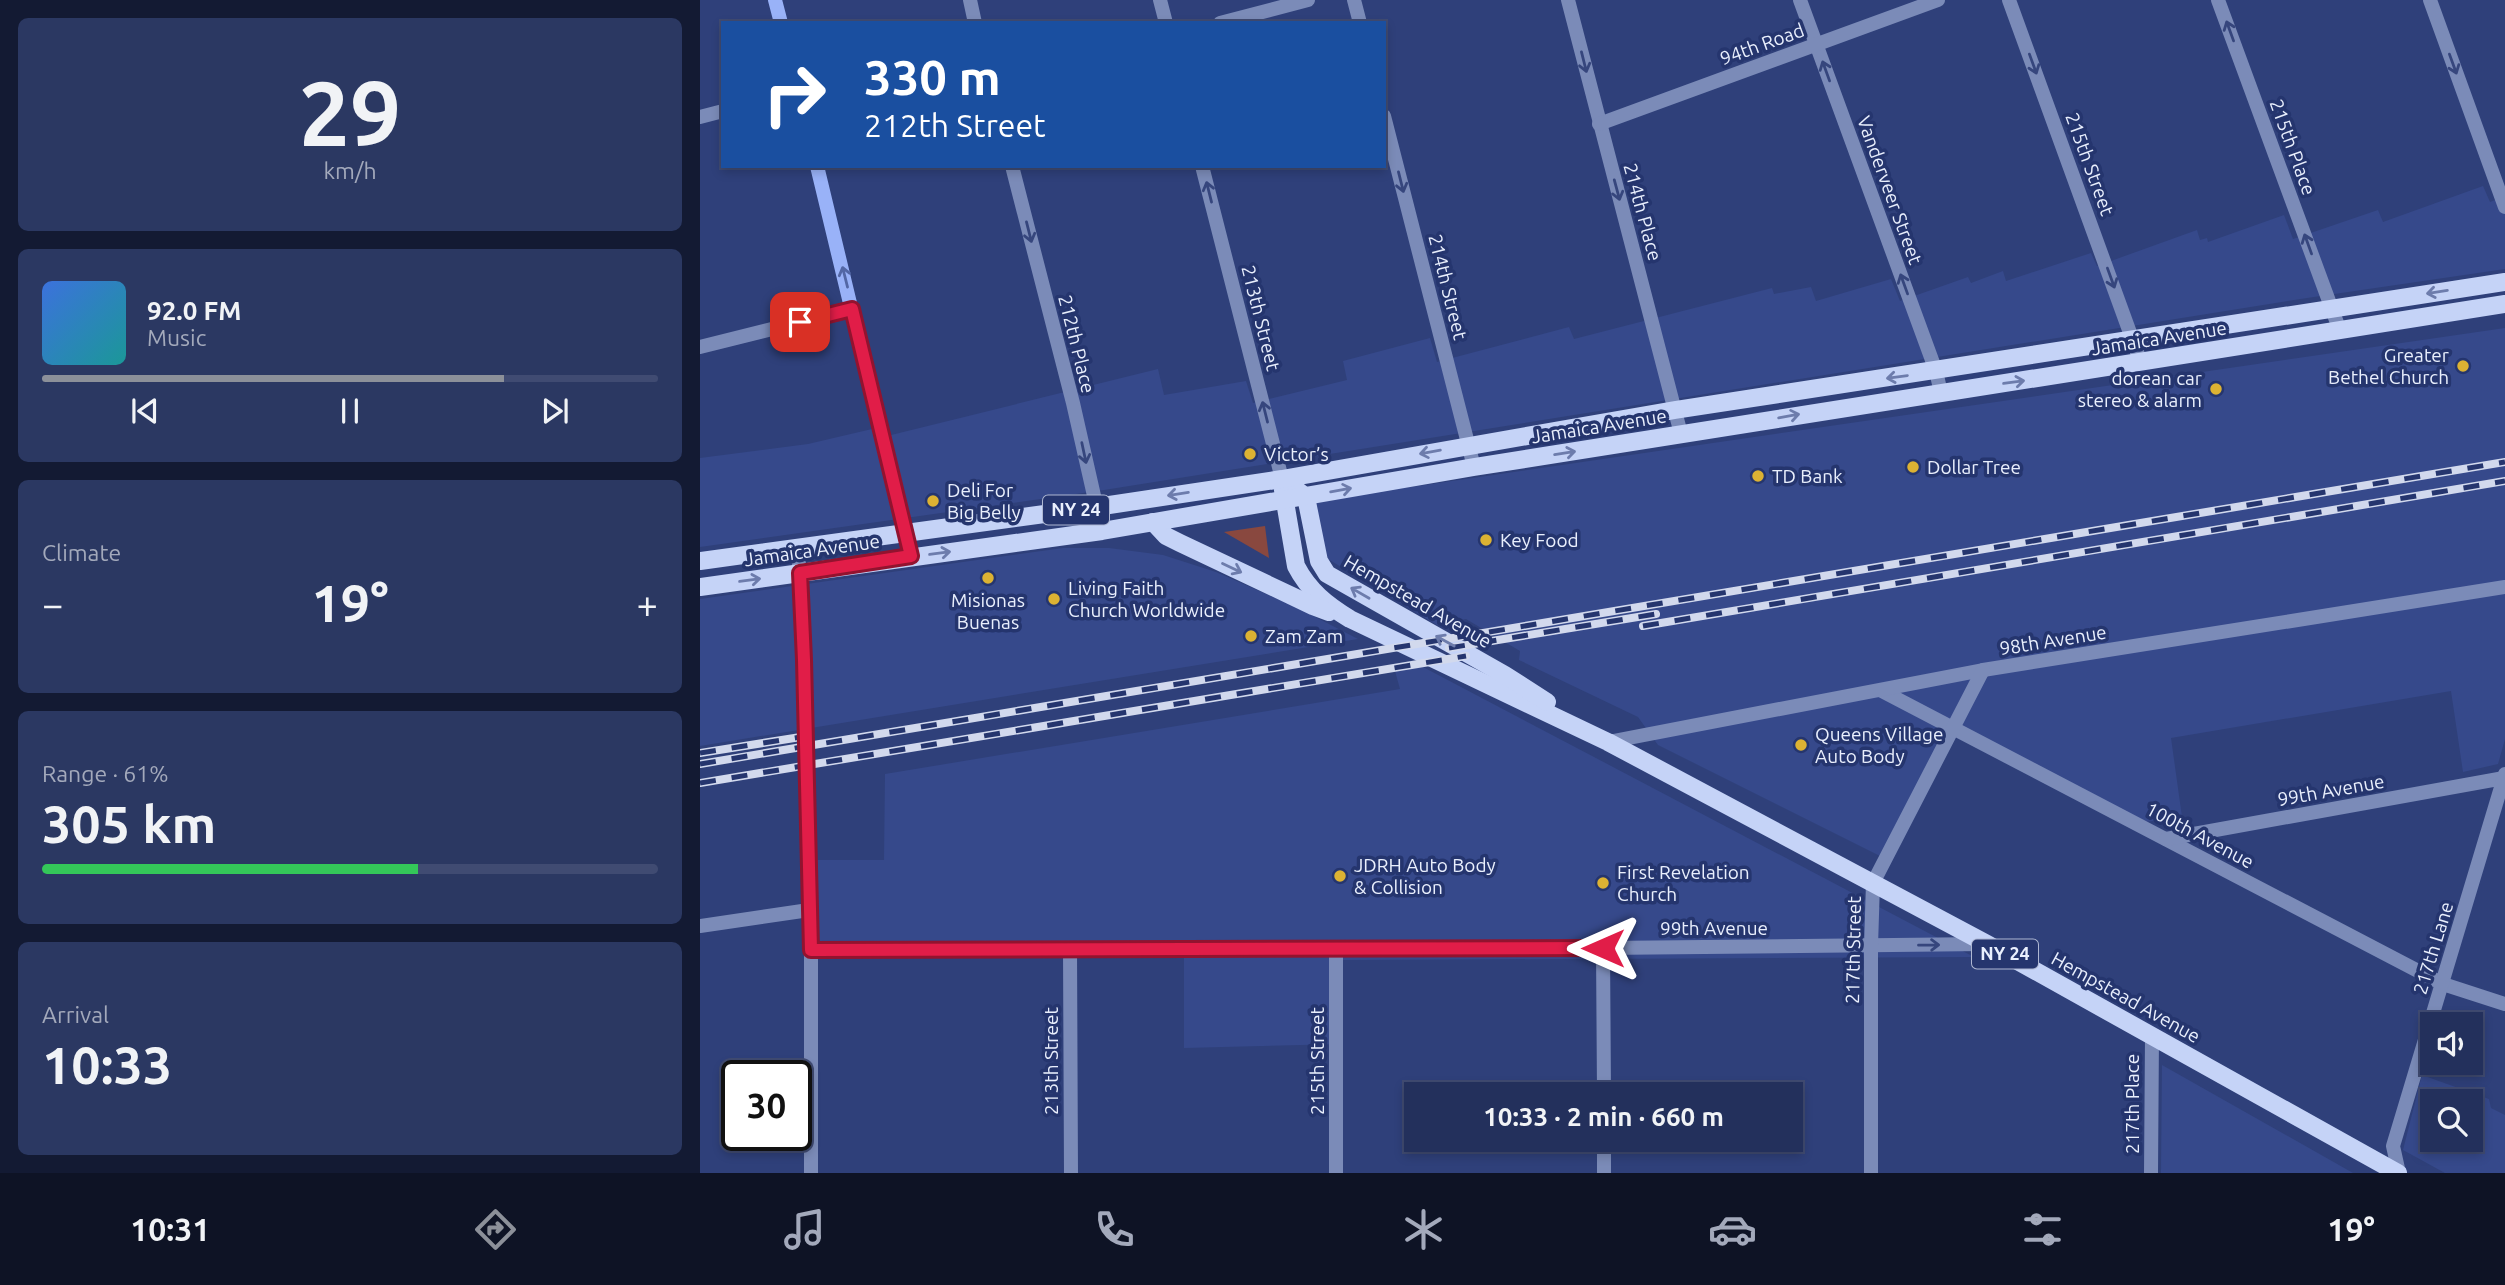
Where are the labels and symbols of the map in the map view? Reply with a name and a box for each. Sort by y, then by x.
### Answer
street label: 94th Road [1717,19,1807,69]
one-way arrow [2222,20,2235,42]
one-way arrow [1578,50,1591,73]
one-way arrow [2027,53,2040,75]
one-way arrow [2448,53,2460,75]
one-way arrow [1819,60,1831,82]
street label: 215th Place [2266,96,2320,198]
street label: 215th Street [2061,110,2119,219]
street label: Vanderveer Street [1853,113,1927,268]
street label: 214th Place [1619,161,1667,263]
one-way arrow [1395,170,1408,193]
one-way arrow [1611,178,1624,200]
one-way arrow [1202,181,1215,204]
one-way arrow [1023,220,1036,243]
street label: 214th Street [1424,232,1472,343]
one-way arrow [2301,234,2314,256]
street label: 213th Street [1237,263,1285,374]
one-way arrow [2105,266,2118,288]
one-way arrow [838,267,851,289]
one-way arrow [1897,274,1909,296]
one-way arrow [2427,286,2449,299]
pin [770,292,830,352]
street label: 212th Place [1054,293,1100,395]
street label: Jamaica Avenue [2090,316,2228,360]
place label: Greater Bethel Church [2328,344,2449,388]
marker: Greater Bethel Church [2455,358,2471,374]
place label: dorean car stereo & alarm [2078,367,2202,411]
one-way arrow [1886,371,1909,384]
one-way arrow [2002,375,2025,388]
marker: dorean car stereo & alarm [2208,381,2224,397]
one-way arrow [1258,402,1271,424]
street label: Jamaica Avenue [1530,404,1668,448]
one-way arrow [1777,409,1800,422]
one-way arrow [1077,441,1091,464]
place label: Victor’s [1264,443,1329,465]
marker: Victor’s [1242,446,1258,462]
one-way arrow [1419,446,1442,459]
one-way arrow [1553,446,1576,459]
place label: Dollar Tree [1927,456,2021,478]
marker: Dollar Tree [1905,459,1921,475]
place label: TD Bank [1772,465,1843,487]
marker: TD Bank [1750,468,1766,484]
place label: Deli For Big Belly [947,479,1021,523]
one-way arrow [1329,483,1351,497]
one-way arrow [1167,488,1190,501]
marker: Deli For Big Belly [925,493,941,509]
road number: NY 24 [1043,496,1109,524]
place label: Key Food [1500,529,1579,551]
street label: Jamaica Avenue [743,530,881,570]
marker: Key Food [1478,532,1494,548]
one-way arrow [928,546,951,559]
street label: Hempstead Avenue [1340,550,1496,652]
one-way arrow [1221,562,1242,575]
marker: Misionas Buenas [980,570,996,586]
one-way arrow [738,574,761,587]
place label: Living Faith Church Worldwide [1068,577,1225,621]
one-way arrow [1351,586,1371,600]
place label: Misionas Buenas [951,589,1025,633]
marker: Living Faith Church Worldwide [1046,591,1062,607]
street label: 98th Avenue [1998,621,2108,659]
place label: Zam Zam [1265,625,1343,647]
marker: Zam Zam [1243,628,1259,644]
one-way arrow [1435,634,1455,648]
place label: Queens Village Auto Body [1815,723,1943,767]
marker: Queens Village Auto Body [1793,737,1809,753]
street label: 99th Avenue [2276,770,2386,810]
street label: 100th Avenue [2142,797,2258,873]
place label: JDRH Auto Body & Collision [1354,854,1496,898]
place label: First Revelation Church [1617,861,1750,905]
marker: JDRH Auto Body & Collision [1332,868,1348,884]
marker: First Revelation Church [1595,875,1611,891]
street label: 217th Street [1841,895,1865,1004]
street label: 217th Lane [2409,899,2457,997]
position arrow [1566,911,1640,985]
street label: 99th Avenue [1660,917,1768,939]
one-way arrow [1917,938,1940,952]
road number: NY 24 [1972,939,2038,968]
street label: Hempstead Avenue [2048,947,2204,1047]
street label: 213th Street [1040,1007,1062,1115]
street label: 215th Street [1306,1007,1328,1115]
street label: 217th Place [2121,1054,2143,1154]
speed limit sign: 30 [721,1060,812,1151]

